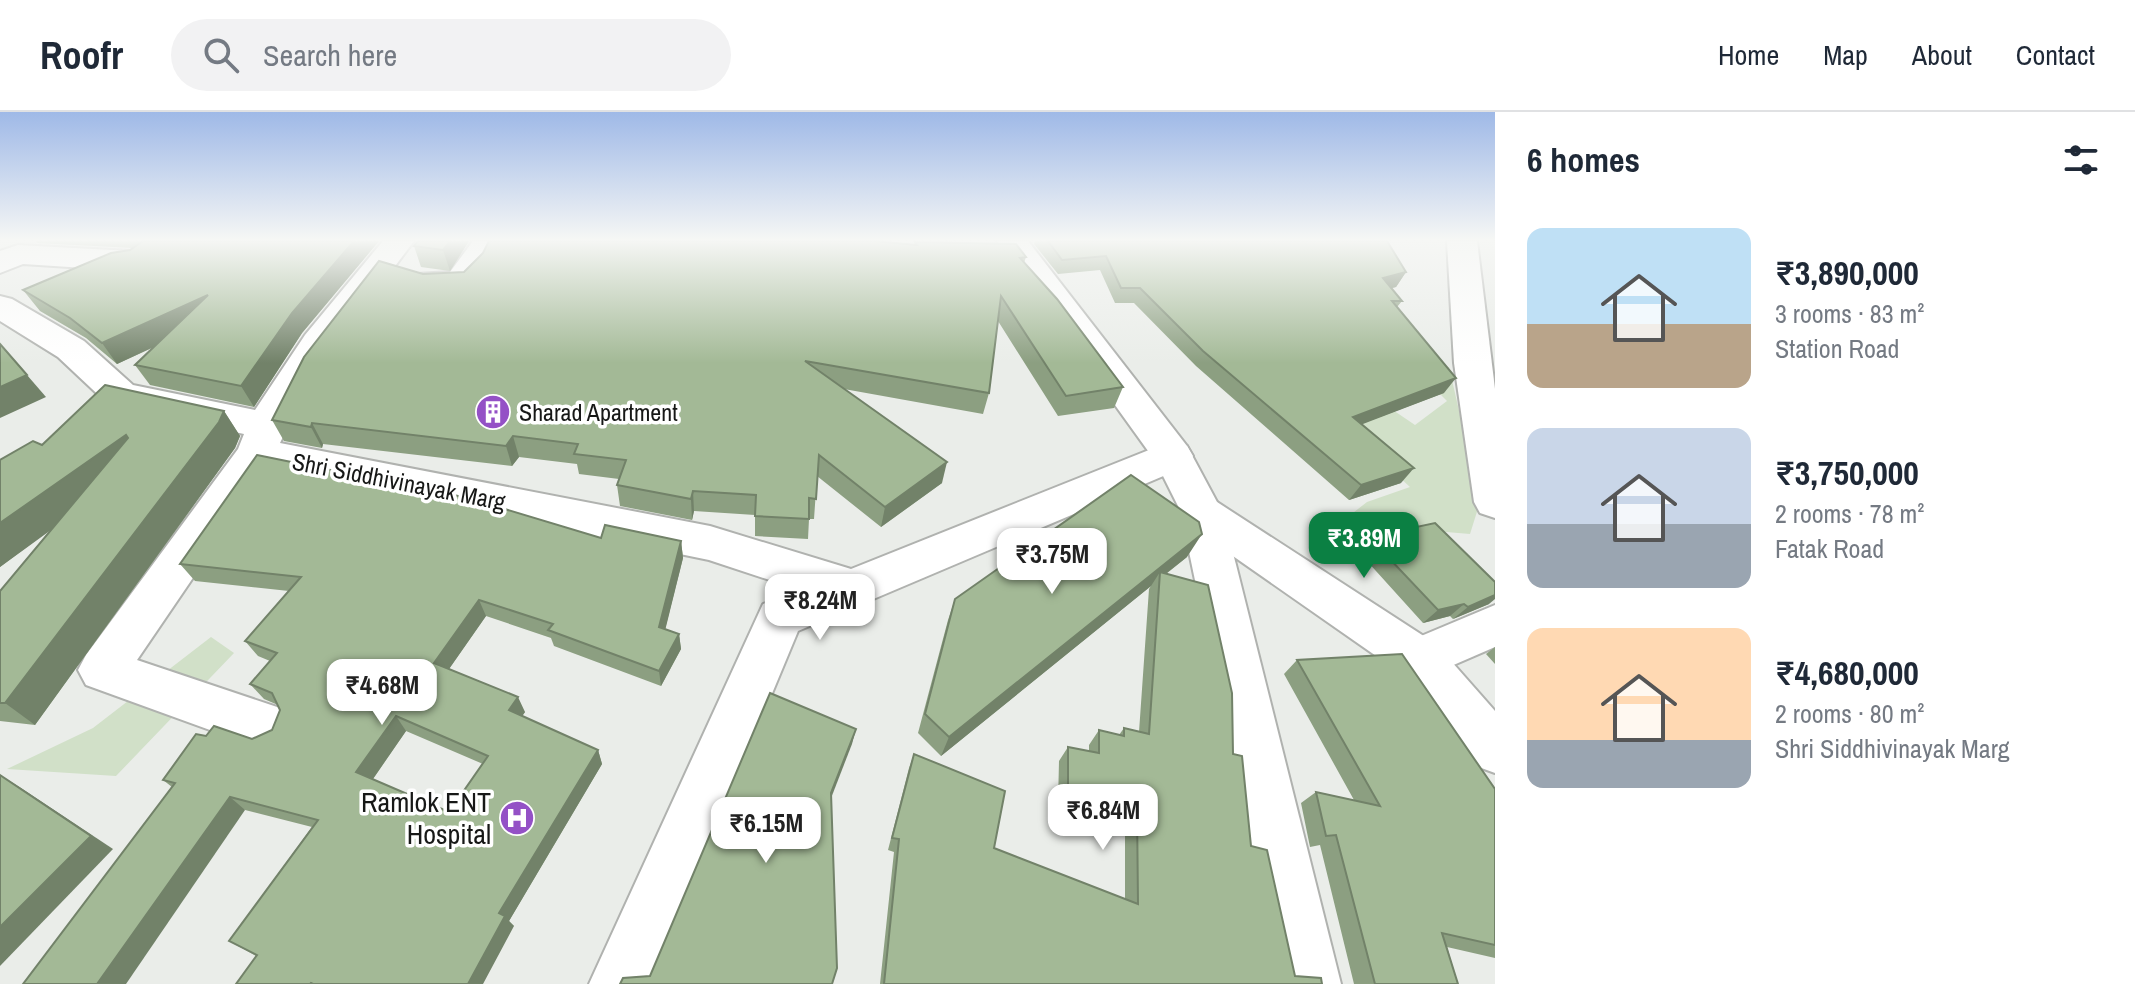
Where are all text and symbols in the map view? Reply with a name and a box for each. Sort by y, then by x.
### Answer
search box [171,19,731,91]
text: Roofr [40,30,123,81]
icon: search [199,33,243,77]
text: Search here [263,35,397,75]
text: Home [1718,36,1779,74]
text: Map [1823,36,1868,74]
text: About [1912,36,1972,74]
text: Contact [2016,36,2095,74]
text: 6 homes [1527,137,1640,183]
icon: filters [2059,138,2103,182]
text: ₹3,890,000 [1775,250,1919,296]
icon: home [1591,260,1687,356]
text: 3 rooms · 83 m² [1775,296,1924,331]
text: Station Road [1775,331,1899,366]
building icon: Sharad Apartment [474,393,512,431]
place label: Sharad Apartment [519,396,678,428]
street label: Shri Siddhivinayak Marg [290,445,508,517]
text: ₹3,750,000 [1775,450,1919,496]
icon: home [1591,460,1687,556]
text: 2 rooms · 78 m² [1775,496,1924,531]
pin: ₹3.89M [1299,512,1429,580]
text: ₹3.89M [1327,520,1401,555]
pin: ₹3.75M [987,528,1117,596]
text: Fatak Road [1775,531,1884,566]
text: ₹3.75M [1015,536,1089,571]
pin: ₹8.24M [755,574,885,642]
text: ₹8.24M [783,582,857,617]
text: ₹4,680,000 [1775,650,1919,696]
pin: ₹4.68M [317,659,447,727]
icon: home [1591,660,1687,756]
text: ₹4.68M [345,667,419,702]
text: 2 rooms · 80 m² [1775,696,1924,731]
text: Shri Siddhivinayak Marg [1775,731,2010,766]
place label: Ramlok ENT Hospital [361,783,491,853]
pin: ₹6.84M [1038,784,1168,852]
text: ₹6.84M [1066,792,1140,827]
pin: ₹6.15M [701,797,831,865]
hospital icon: Ramlok ENT Hospital [498,799,536,837]
text: ₹6.15M [729,805,803,840]

